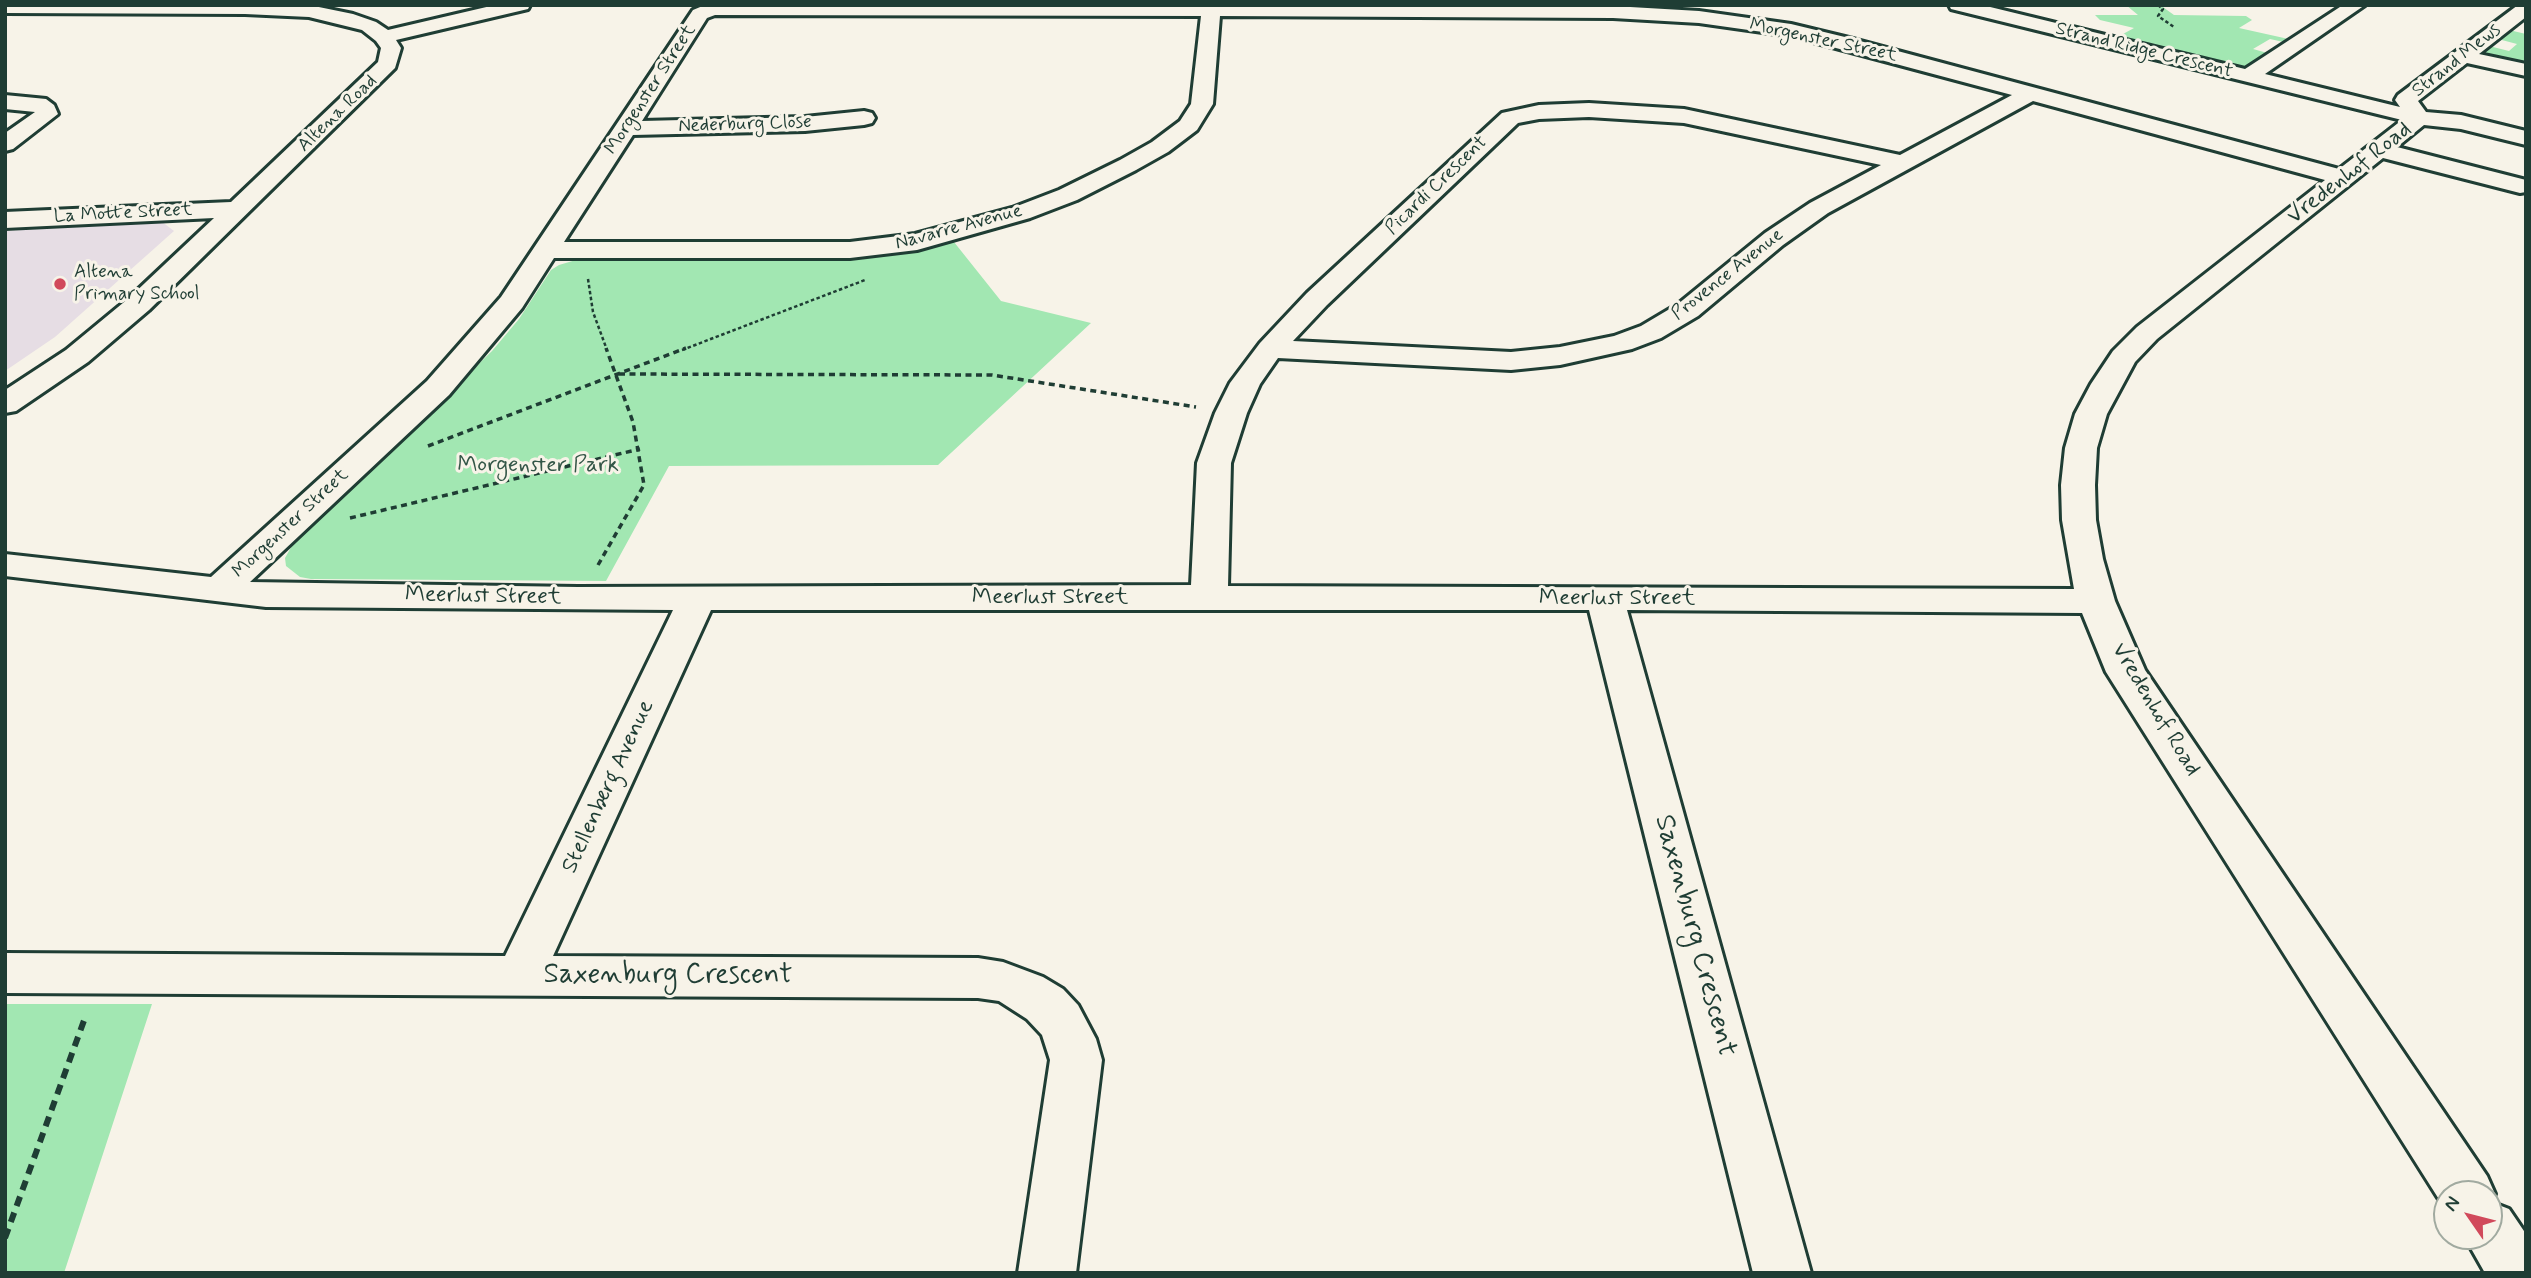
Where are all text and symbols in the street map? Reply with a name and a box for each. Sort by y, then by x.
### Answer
street label: Morgenster Street [1747,14,1899,68]
street label: Strand Ridge Crescent [2053,18,2235,84]
street label: Strand Mews [2408,19,2506,103]
street label: Morgenster Street [601,21,701,159]
street label: Altena Road [293,70,383,158]
street label: Nederburg Close [678,111,812,139]
street label: Vredenhof Road [2282,117,2418,231]
street label: Picardi Crescent [1381,132,1493,240]
street label: La Motte Street [53,199,193,229]
street label: Navarre Avenue [893,200,1025,256]
street label: Provence Avenue [1668,224,1788,326]
place label: Altena Primary School [74,262,199,306]
marker: Altena Primary School [52,276,68,292]
park label: Morgenster Park [457,452,619,480]
street label: Morgenster Street [228,464,354,584]
street label: Meerlust Street [404,582,562,612]
street label: Meerlust Street [972,584,1128,612]
street label: Meerlust Street [1539,585,1695,613]
street label: Vredenhof Road [2104,638,2206,782]
street label: Stellenberg Avenue [557,696,661,878]
street label: Saxenburg Crescent [1646,811,1742,1061]
street label: Saxenburg Crescent [543,959,793,993]
north arrow [2433,1180,2503,1250]
text: N [2438,1191,2466,1216]

